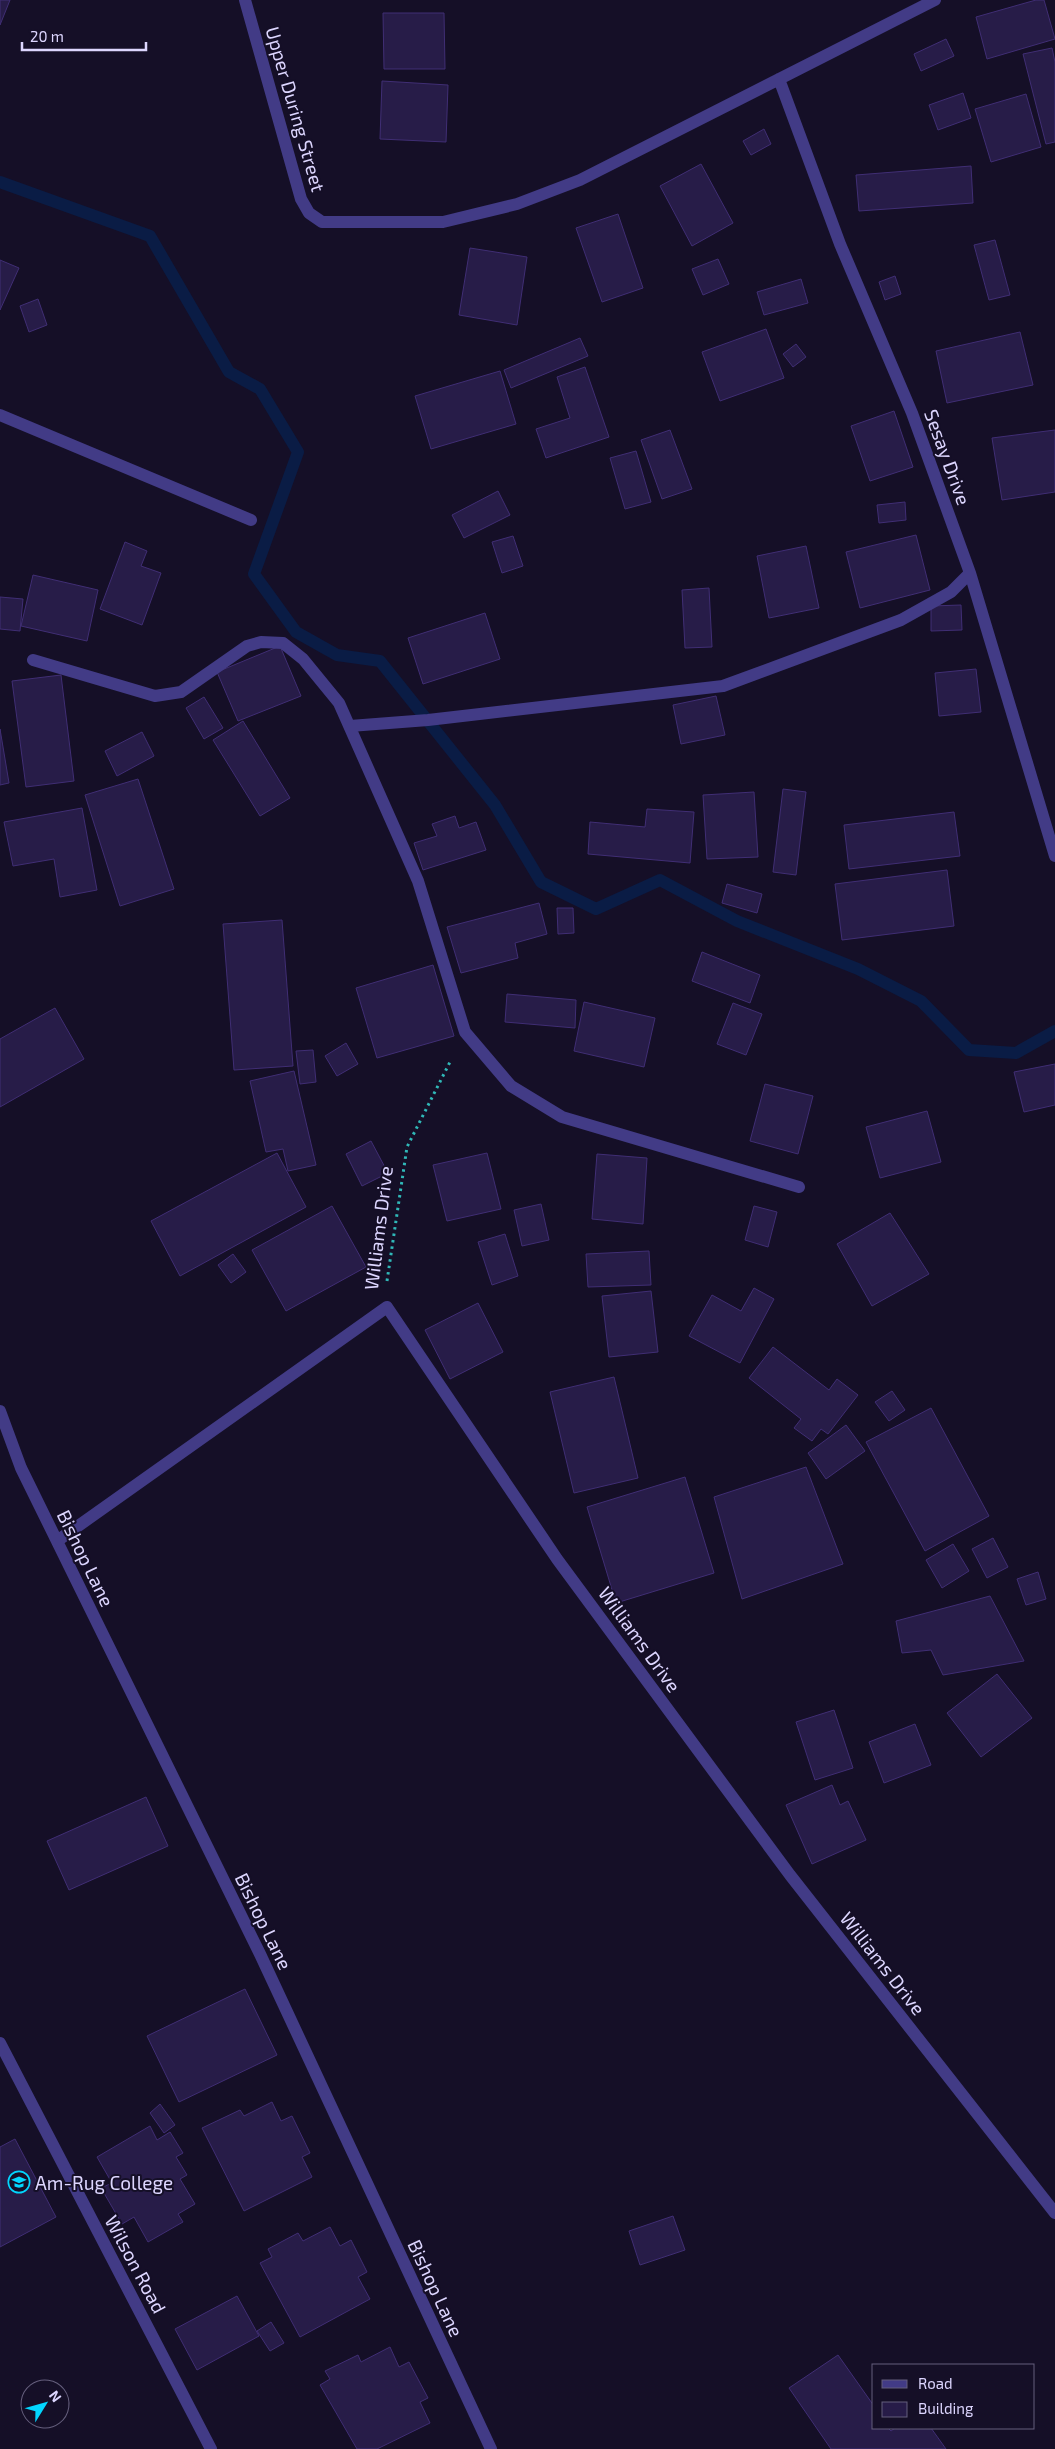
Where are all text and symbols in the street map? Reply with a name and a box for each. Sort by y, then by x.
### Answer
scale bar [22,20,146,52]
street label: Upper During Street [261,24,331,194]
text: 20 m [30,27,64,45]
street label: Sesay Drive [920,406,976,508]
street label: Williams Drive [359,1165,397,1291]
street label: Bishop Lane [53,1506,119,1610]
street label: Williams Drive [594,1582,686,1696]
street label: Bishop Lane [231,1869,297,1973]
street label: Williams Drive [836,1907,930,2019]
school or university icon: Am-Rug College [7,2170,31,2194]
place label: Am-Rug College [35,2171,173,2194]
street label: Wilson Road [101,2211,171,2317]
street label: Bishop Lane [403,2236,469,2340]
legend [872,2364,1035,2429]
text: Road [918,2374,953,2392]
north arrow [20,2379,70,2429]
text: N [46,2387,66,2405]
text: Building [918,2399,974,2417]

